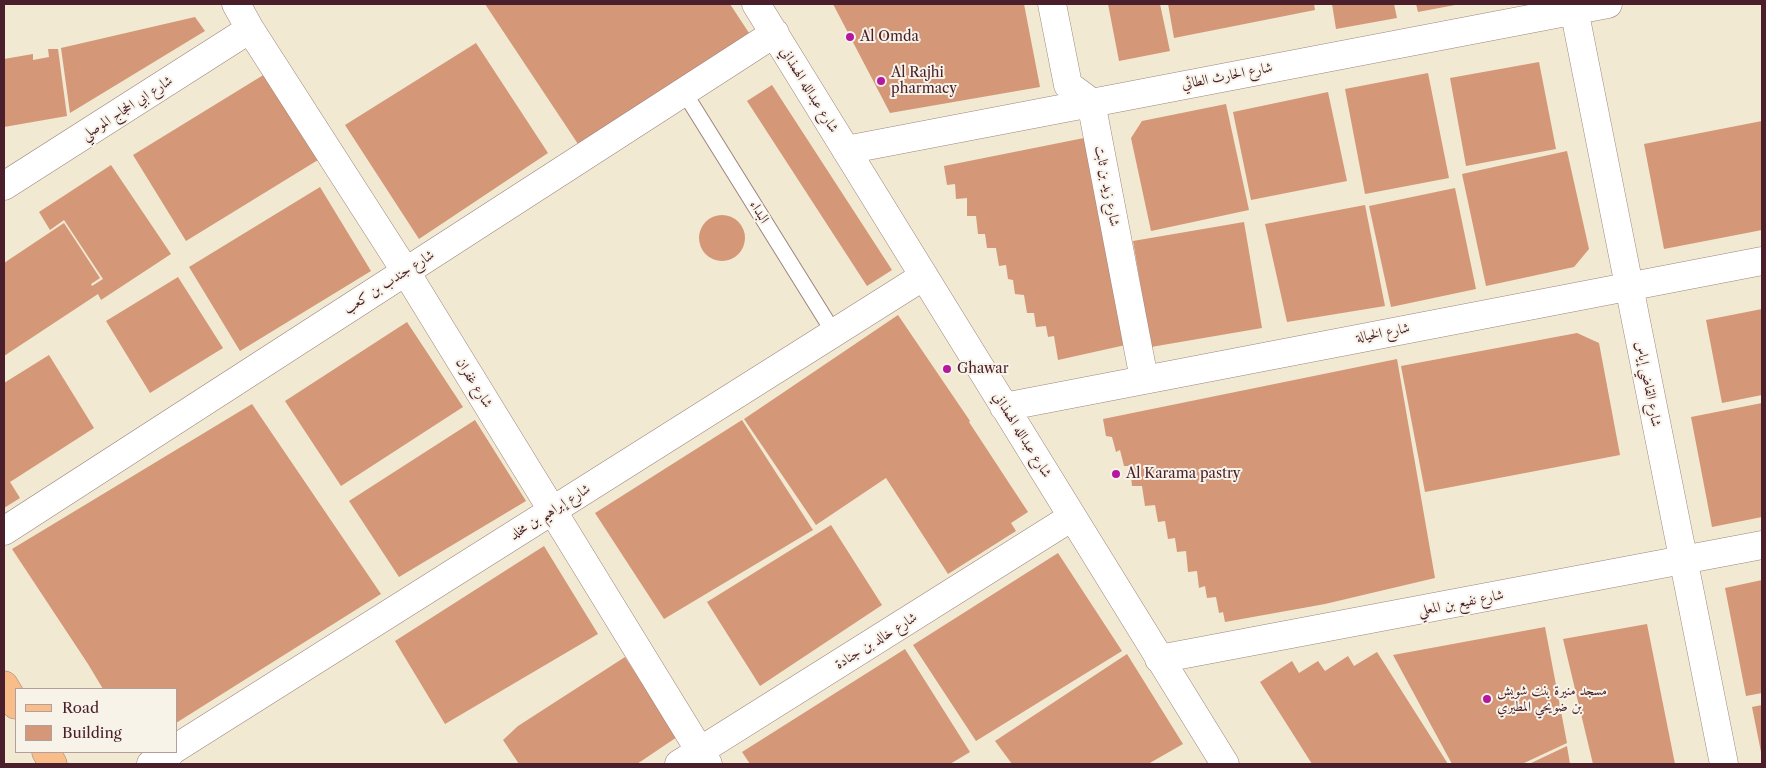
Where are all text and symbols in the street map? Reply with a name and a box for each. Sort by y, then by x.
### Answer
place label: Al Omda [860,29,919,45]
marker: Al Omda [844,31,856,43]
street label: شارع عبدالله الهمذاني [776,44,842,136]
street label: شارع الحارث الطائي [1180,59,1274,93]
place label: Al Rajhi pharmacy [891,65,957,98]
street label: شارع ابي الحجاج الموصلي [78,72,176,144]
marker: Al Rajhi pharmacy [875,75,887,87]
street label: شارع زيد بن ثابت [1091,144,1123,228]
street label: البداء [746,197,772,227]
street label: شارع جندب بن كعب [340,246,438,318]
street label: شارع الخيالة [1355,320,1411,346]
street label: شارع القاضي إياس [1631,340,1665,428]
street label: شارع غفران [452,355,496,411]
place label: Ghawar [957,361,1009,377]
marker: Ghawar [941,363,953,375]
street label: شارع عبدالله الهمذاني [989,389,1055,481]
place label: Al Karama pastry [1126,466,1241,482]
marker: Al Karama pastry [1110,468,1122,480]
street label: شارع إبراهيم بن مخلد [507,481,593,543]
street label: شارع نفيع بن المعلي [1417,586,1505,620]
street label: شارع خالد بن جنادة [832,609,920,673]
place label: مسجد منيرة بنت شويش بن ضويحي المطيري [1497,683,1607,716]
legend [15,688,178,753]
marker: مسجد منيرة بنت شويش بن ضويحي المطيري [1481,693,1493,705]
text: Road [62,698,99,717]
text: Building [62,723,122,742]

